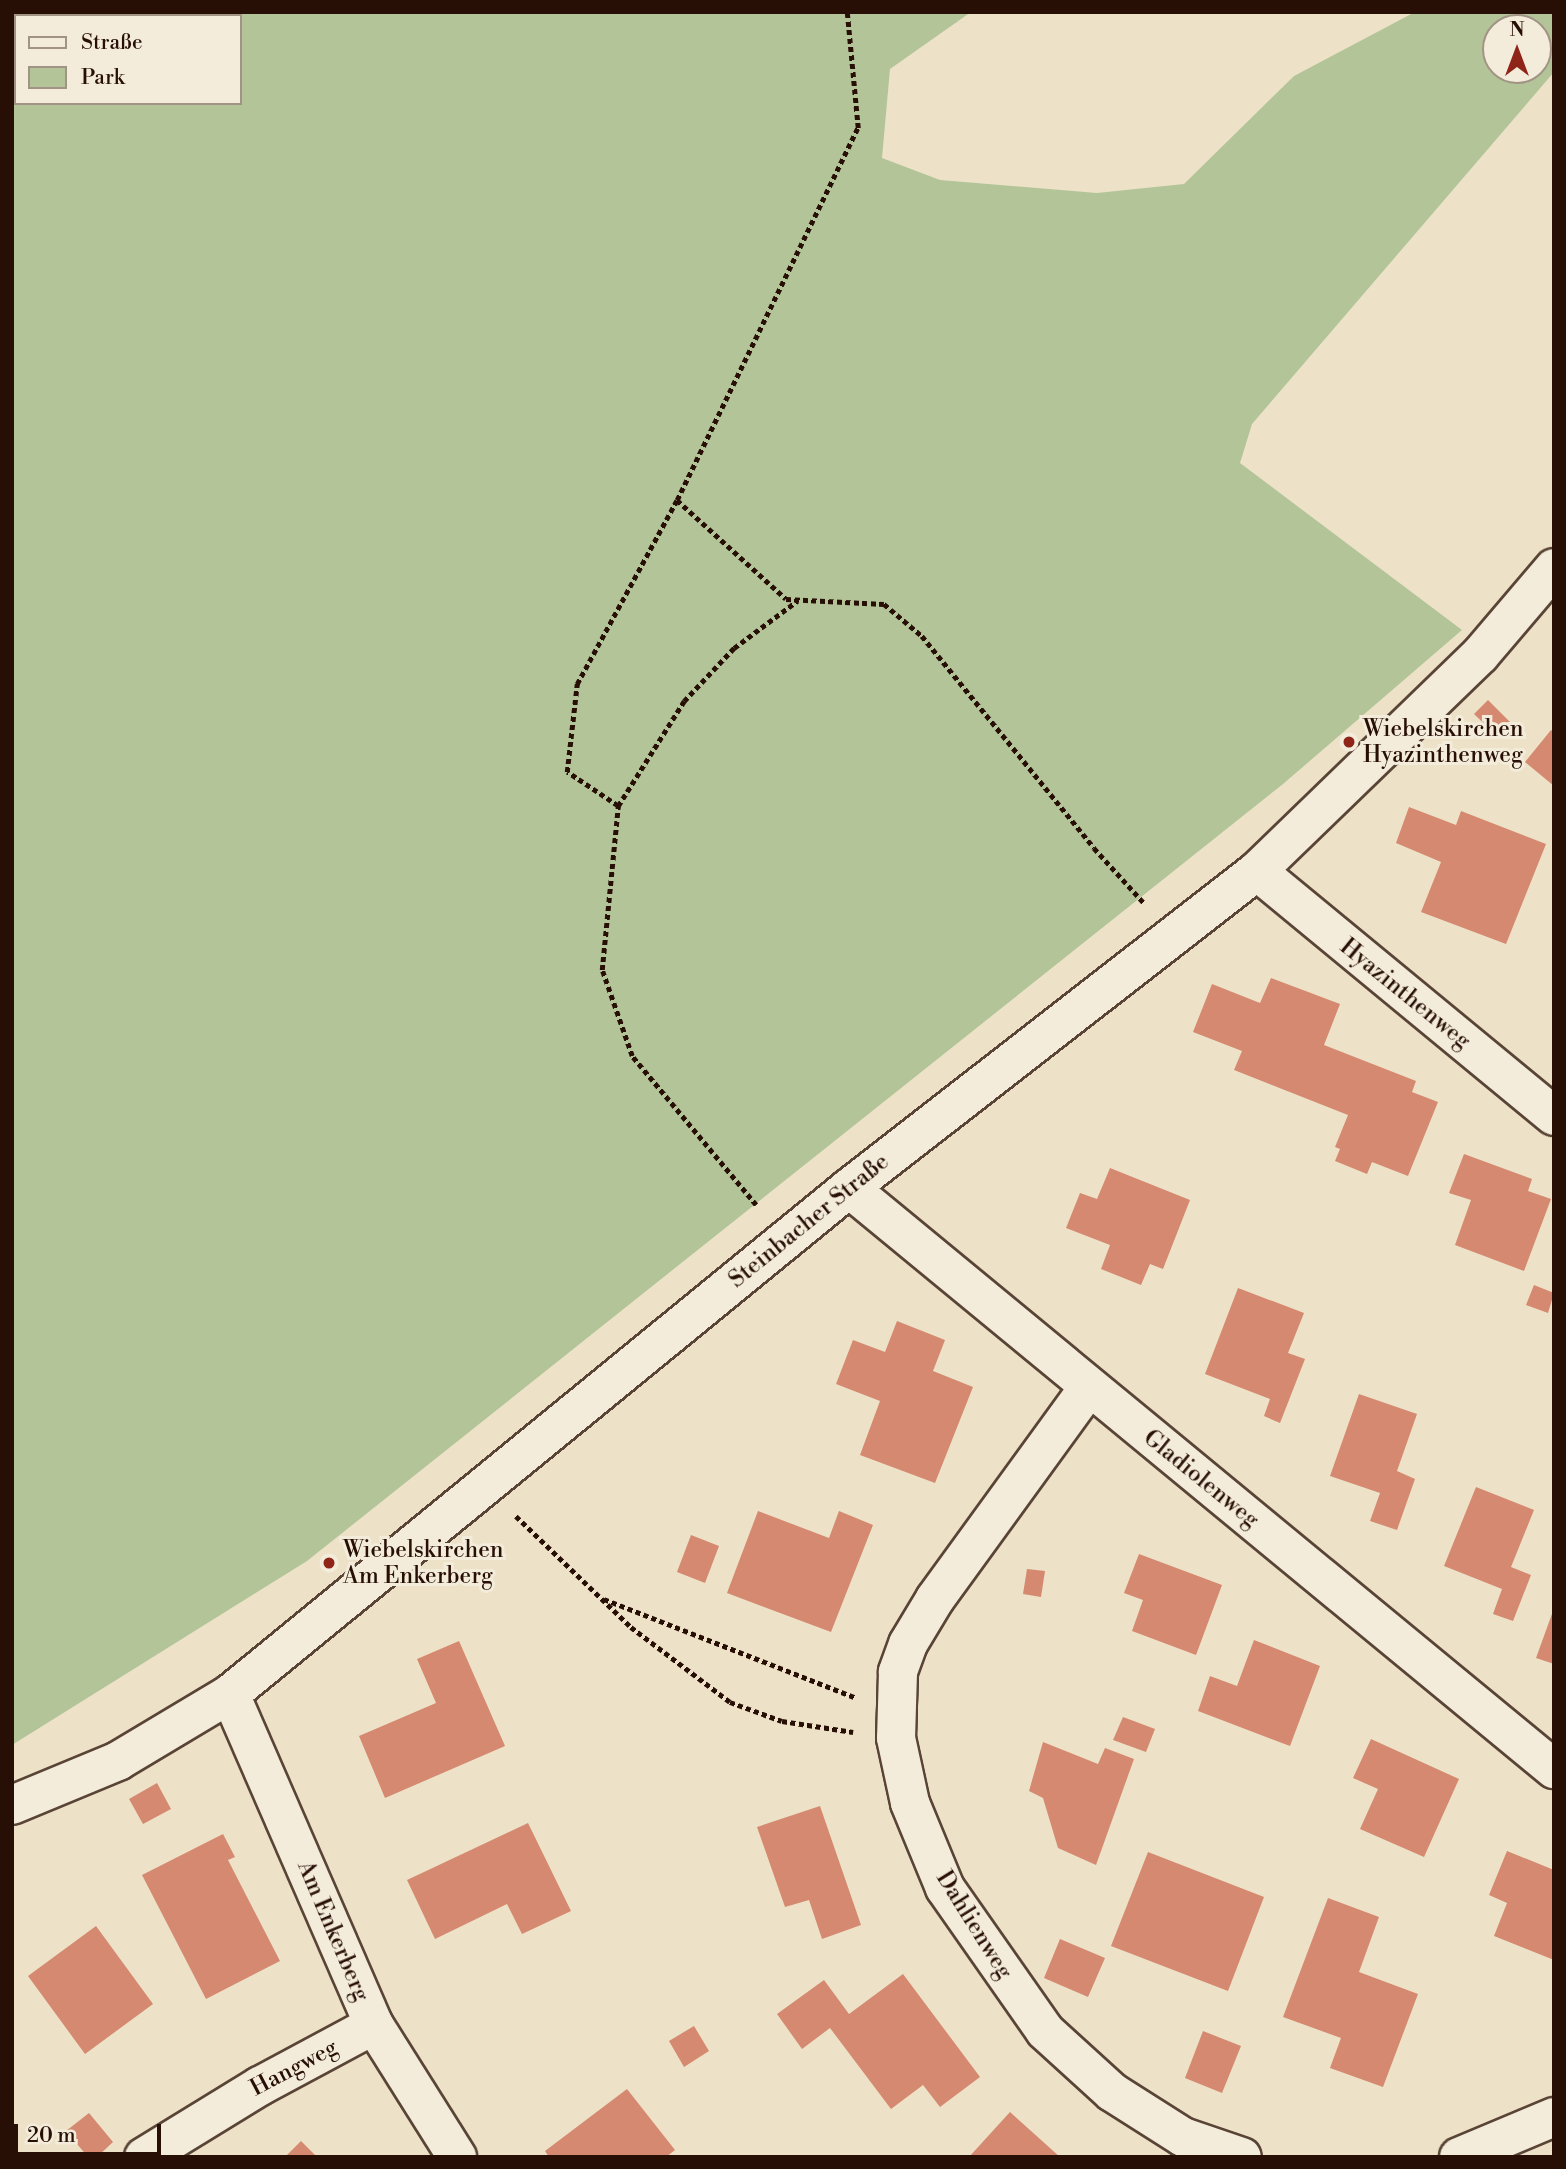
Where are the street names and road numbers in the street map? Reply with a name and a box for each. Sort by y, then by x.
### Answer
street label: Hyazinthenweg [1334,933,1476,1055]
street label: Steinbacher Straße [724,1148,894,1294]
street label: Gladiolenweg [1138,1424,1264,1534]
street label: Am Enkerberg [291,1857,375,2005]
street label: Dahlienweg [930,1866,1018,1984]
street label: Hangweg [246,2034,342,2102]

